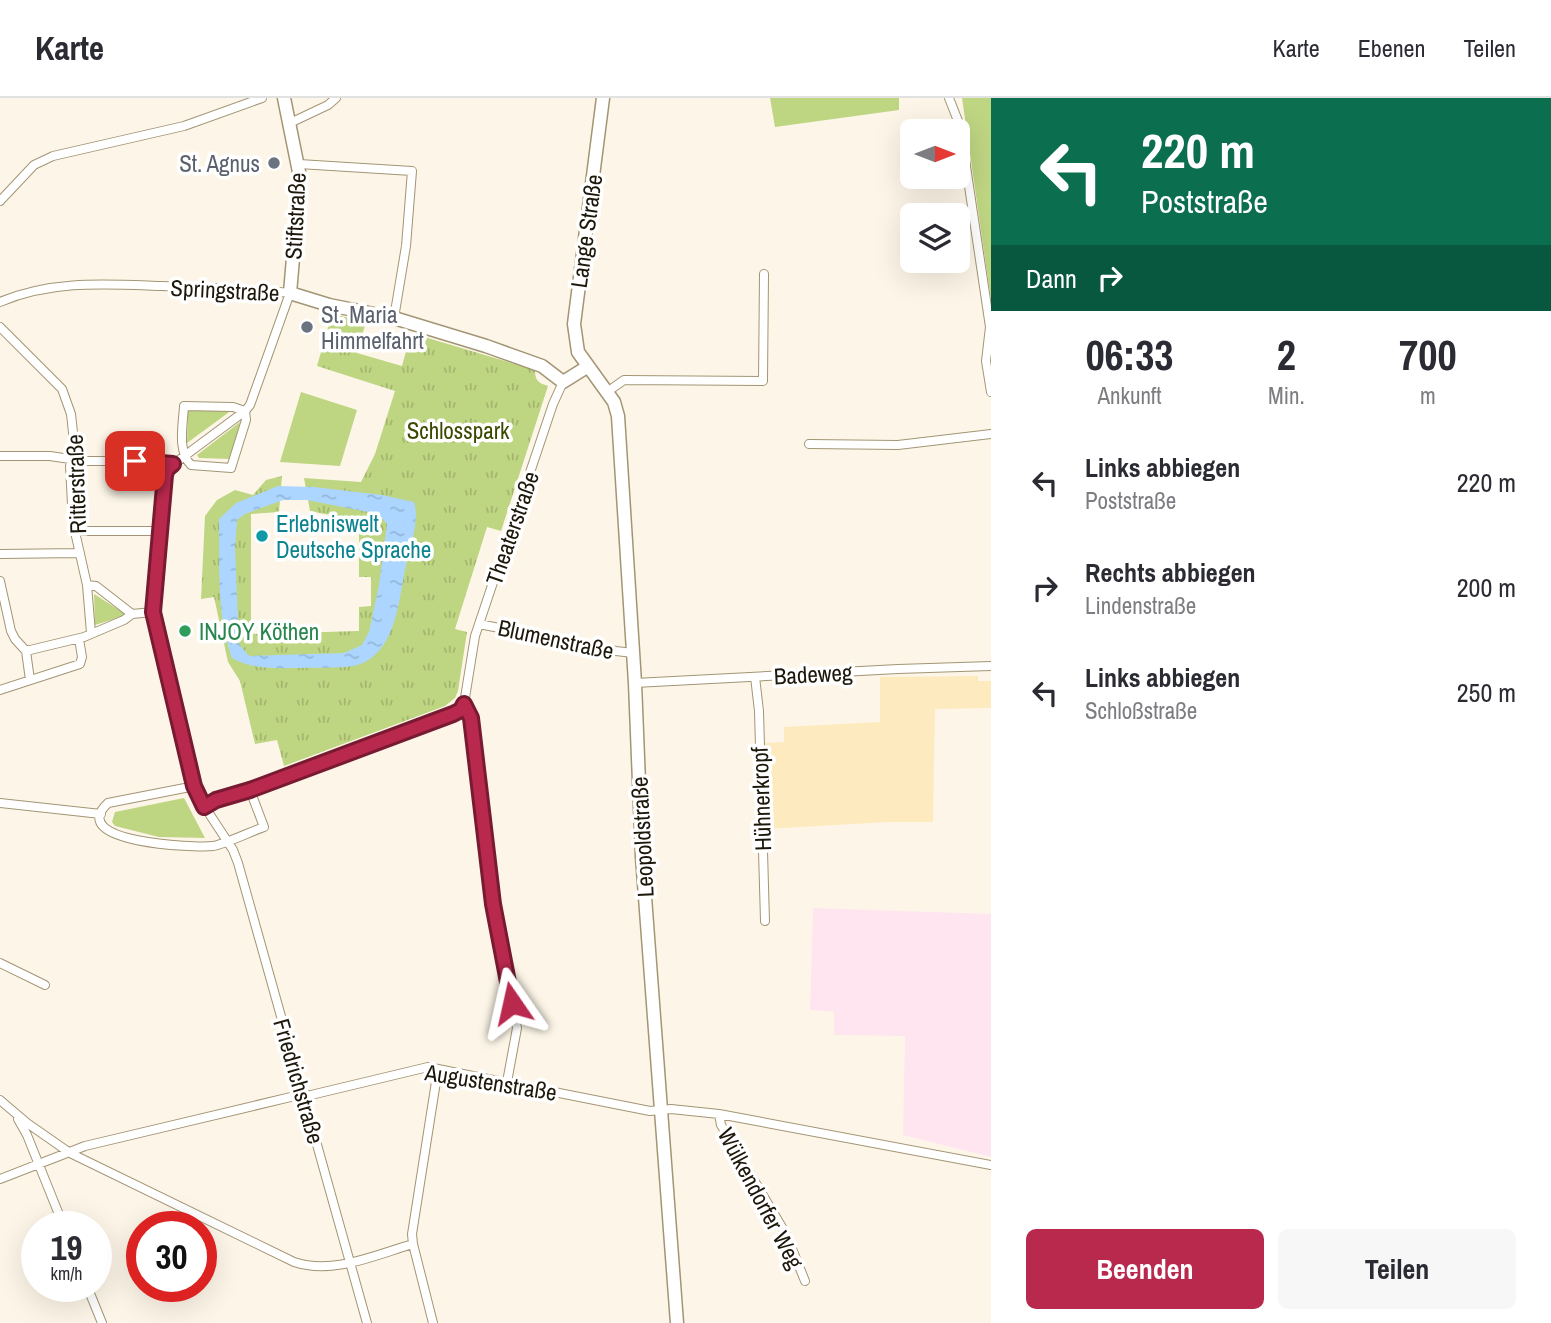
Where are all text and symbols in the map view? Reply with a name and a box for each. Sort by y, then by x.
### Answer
text: Karte [35,26,104,70]
text: Karte [1273,32,1320,64]
text: Ebenen [1358,32,1425,64]
text: Teilen [1463,32,1516,64]
text: 220 m [1141,117,1255,183]
north arrow [900,119,970,189]
map controls [900,119,970,273]
icon: left [1026,126,1117,217]
place label: St. Agnus [179,148,260,179]
marker: St. Agnus [266,155,282,171]
street label: Stiftstraße [277,172,313,260]
street label: Lange Straße [563,172,609,290]
text: Poststraße [1141,180,1268,223]
button: layers [900,203,970,273]
icon: right [1091,259,1129,297]
text: Dann [1026,261,1077,296]
street label: Springstraße [170,272,280,308]
place label: St. Maria Himmelfahrt [321,299,424,356]
marker: St. Maria Himmelfahrt [299,319,315,335]
text: 06:33 [1085,327,1174,383]
text: 2 [1277,327,1296,383]
text: 700 [1399,327,1457,383]
text: Ankunft [1097,380,1161,411]
text: Min. [1268,380,1305,411]
text: m [1420,380,1436,411]
park label: Schlosspark [407,415,510,446]
pin [105,431,165,491]
street label: Ritterstraße [59,434,93,534]
icon: arrive [116,442,154,480]
text: Links abbiegen [1085,450,1240,485]
icon: left [1026,464,1064,502]
text: 220 m [1457,465,1516,500]
street label: Theaterstraße [478,467,546,589]
text: Poststraße [1085,485,1176,516]
place label: Erlebniswelt Deutsche Sprache [276,508,431,565]
marker: Erlebniswelt Deutsche Sprache [254,528,270,544]
text: Rechts abbiegen [1085,555,1256,590]
icon: right [1026,569,1064,607]
text: 200 m [1457,570,1516,605]
text: Lindenstraße [1085,590,1196,621]
street label: Blumenstraße [495,612,617,666]
place label: INJOY Köthen [199,616,319,647]
marker: INJOY Köthen [177,623,193,639]
street label: Badeweg [773,656,854,692]
text: Links abbiegen [1085,660,1240,695]
icon: left [1026,674,1064,712]
text: 250 m [1457,675,1516,710]
text: Schloßstraße [1085,695,1197,726]
street label: Hühnerkropf [744,746,778,851]
street label: Leopoldstraße [623,776,661,898]
position arrow [475,966,549,1040]
street label: Friedrichstraße [266,1015,332,1147]
street label: Augustenstraße [422,1056,559,1108]
street label: Wülkendorfer Weg [711,1122,811,1274]
speed limit sign: 30 [126,1211,217,1302]
text: 19 [51,1224,82,1271]
button: Beenden [1026,1229,1264,1309]
button: Teilen [1278,1229,1516,1309]
text: km/h [51,1261,83,1286]

